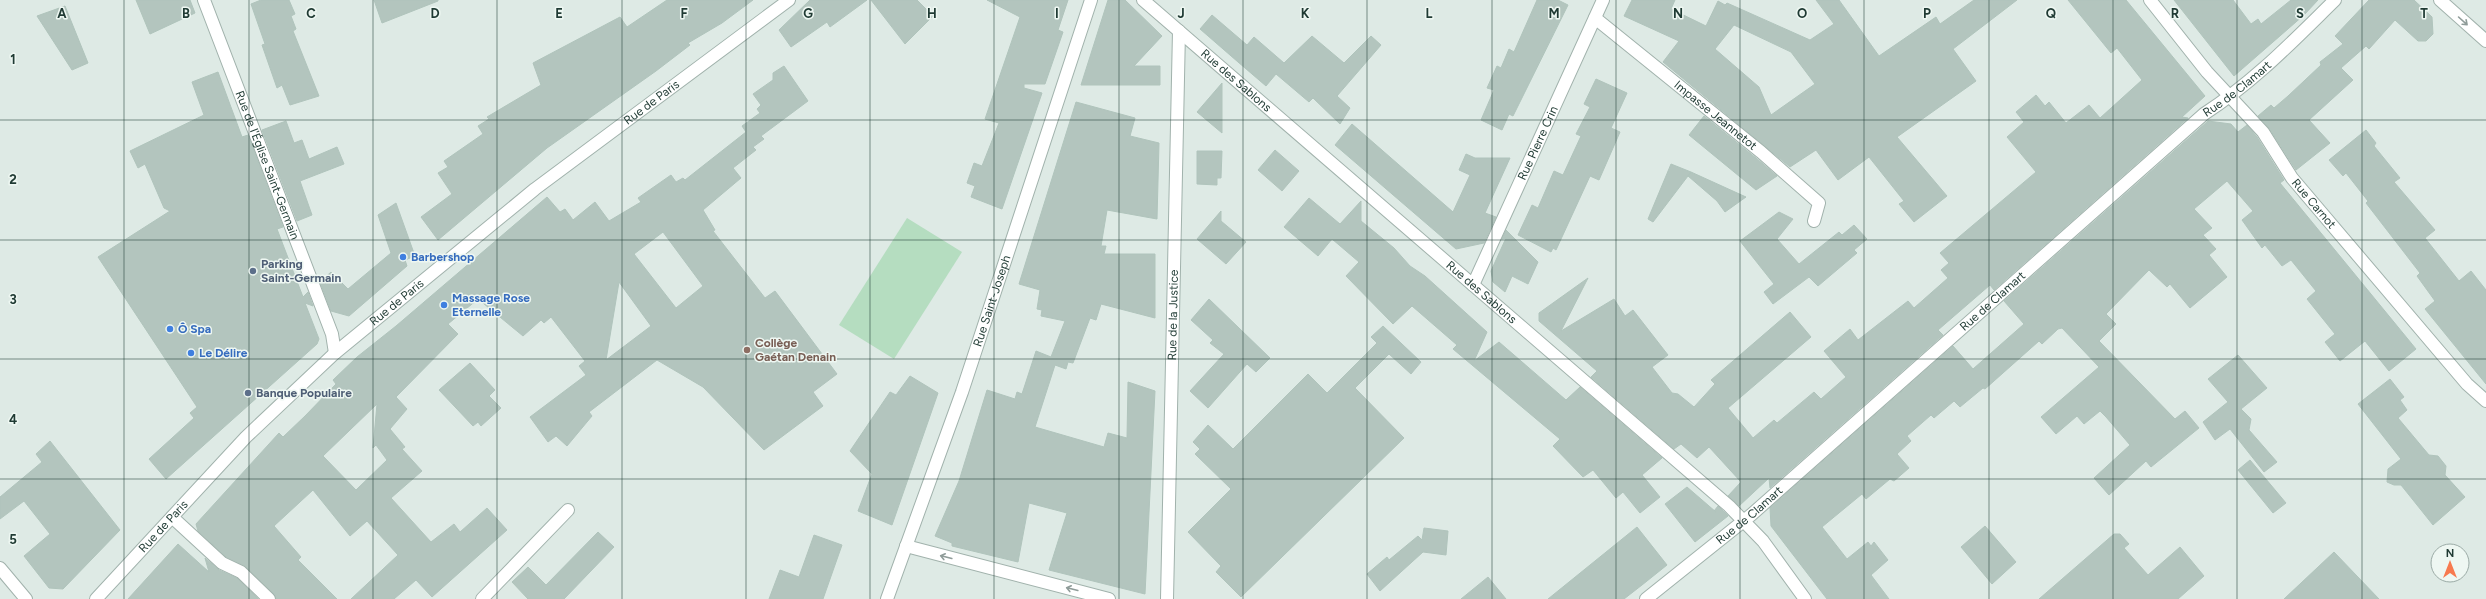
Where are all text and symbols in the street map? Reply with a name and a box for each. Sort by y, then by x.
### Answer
text: A [57,6,67,21]
text: B [182,6,190,21]
text: C [306,6,316,21]
text: D [430,6,440,21]
text: E [555,6,563,21]
text: F [680,6,688,21]
text: G [803,6,813,21]
text: H [927,6,937,21]
text: I [1055,6,1059,21]
text: J [1177,6,1185,21]
text: K [1301,6,1310,21]
text: L [1426,6,1433,21]
text: M [1548,6,1560,21]
text: N [1673,6,1683,21]
text: O [1797,6,1807,21]
text: P [1923,6,1931,21]
text: Q [2046,6,2056,21]
text: R [2171,6,2180,21]
text: S [2296,6,2304,21]
text: T [2420,6,2428,21]
one-way arrow [2458,16,2468,25]
street label: Rue des Sablons [1198,46,1274,115]
text: 1 [10,52,16,67]
street label: Rue de Clamart [2200,58,2274,120]
street label: Rue de Paris [621,77,682,128]
street label: Impasse Jeannetot [1671,78,1760,153]
street label: Rue de l'Église Saint-Germain [232,89,302,242]
street label: Rue Pierre Crin [1515,104,1561,182]
text: 2 [9,172,17,187]
street label: Rue Carnot [2289,176,2339,232]
place label: Barbershop [411,250,474,264]
marker: Barbershop [398,252,408,262]
street label: Rue Saint-Joseph [970,253,1014,348]
place label: Parking Saint-Germain [261,257,341,285]
street label: Rue des Sablons [1443,258,1520,327]
marker: Parking Saint-Germain [248,266,258,276]
street label: Rue de Clamart [1957,268,2028,334]
street label: Rue de la Justice [1165,269,1181,361]
street label: Rue de Paris [367,276,427,329]
place label: Massage Rose Eternelle [452,291,530,319]
text: 3 [9,292,17,307]
marker: Massage Rose Eternelle [439,300,449,310]
place label: Ô Spa [178,322,211,336]
marker: Ô Spa [165,324,175,334]
place label: Collège Gaétan Denain [755,336,836,364]
marker: Collège Gaétan Denain [742,345,752,355]
place label: Le Délire [199,346,248,360]
marker: Le Délire [186,348,196,358]
place label: Banque Populaire [256,386,352,400]
marker: Banque Populaire [243,388,253,398]
text: 4 [9,412,17,427]
street label: Rue de Clamart [1713,483,1786,547]
street label: Rue de Paris [136,497,191,555]
text: 5 [9,532,17,547]
north arrow [2430,543,2470,583]
text: N [2446,547,2454,560]
one-way arrow [940,553,953,560]
one-way arrow [1065,585,1078,593]

